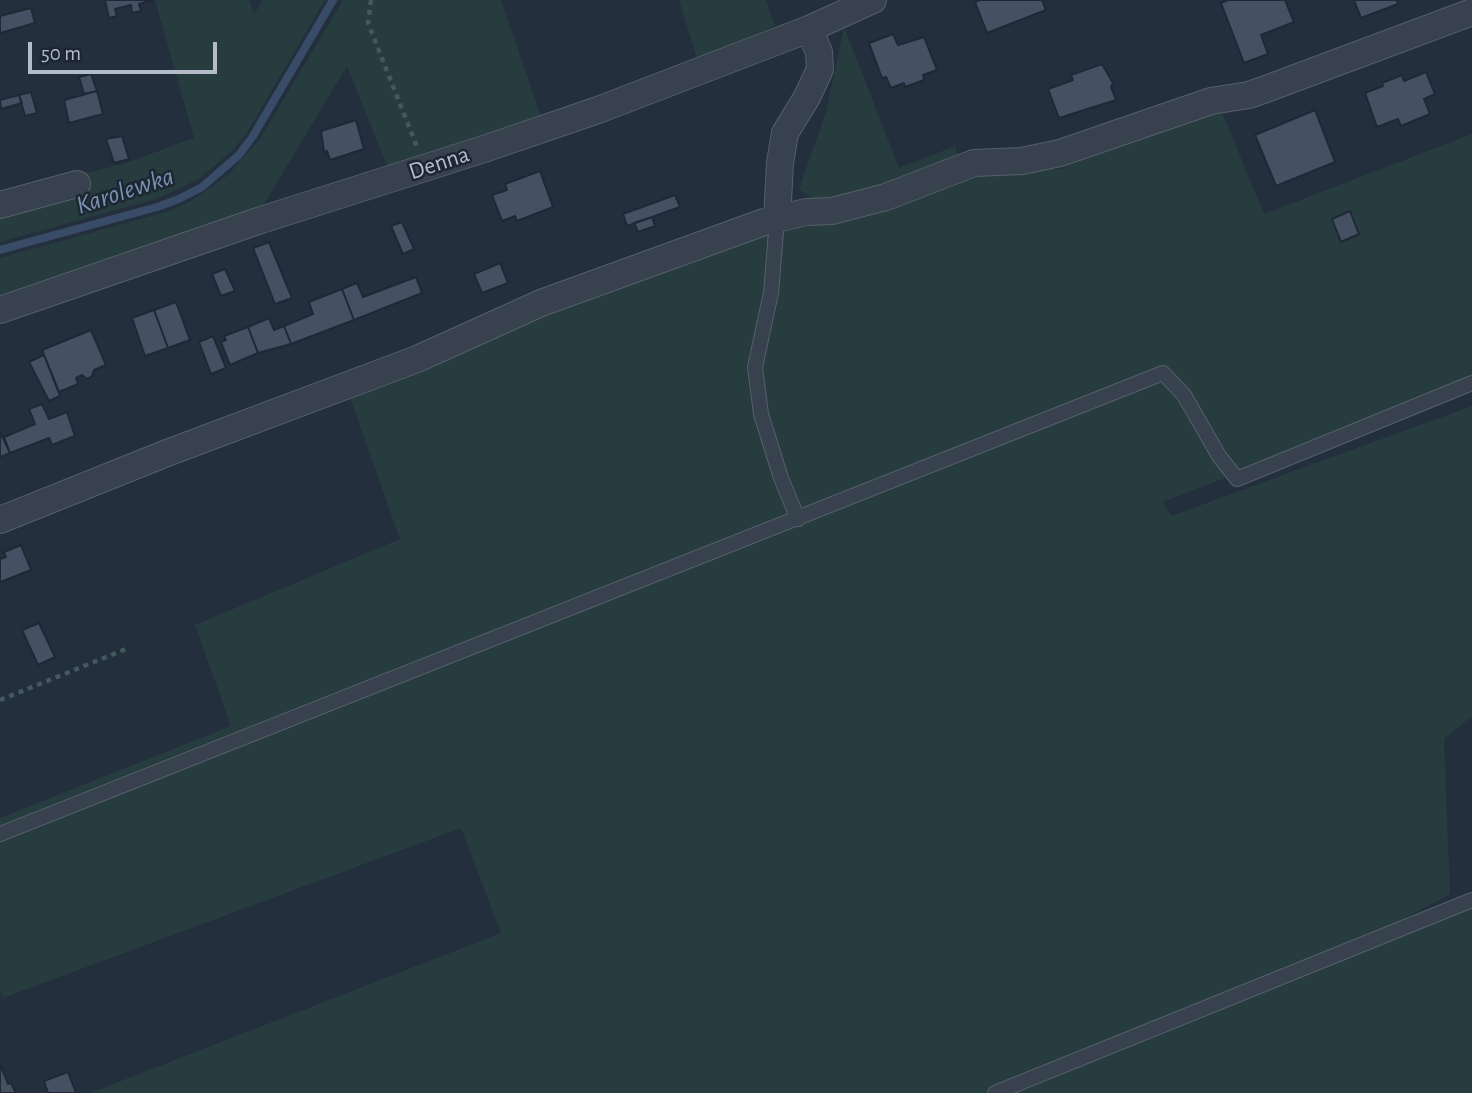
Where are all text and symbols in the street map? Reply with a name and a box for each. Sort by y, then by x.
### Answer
scale bar [32,28,220,72]
text: 50 m [41,43,81,64]
street label: Denna [405,140,473,186]
water label: Karolewka [72,161,178,221]

